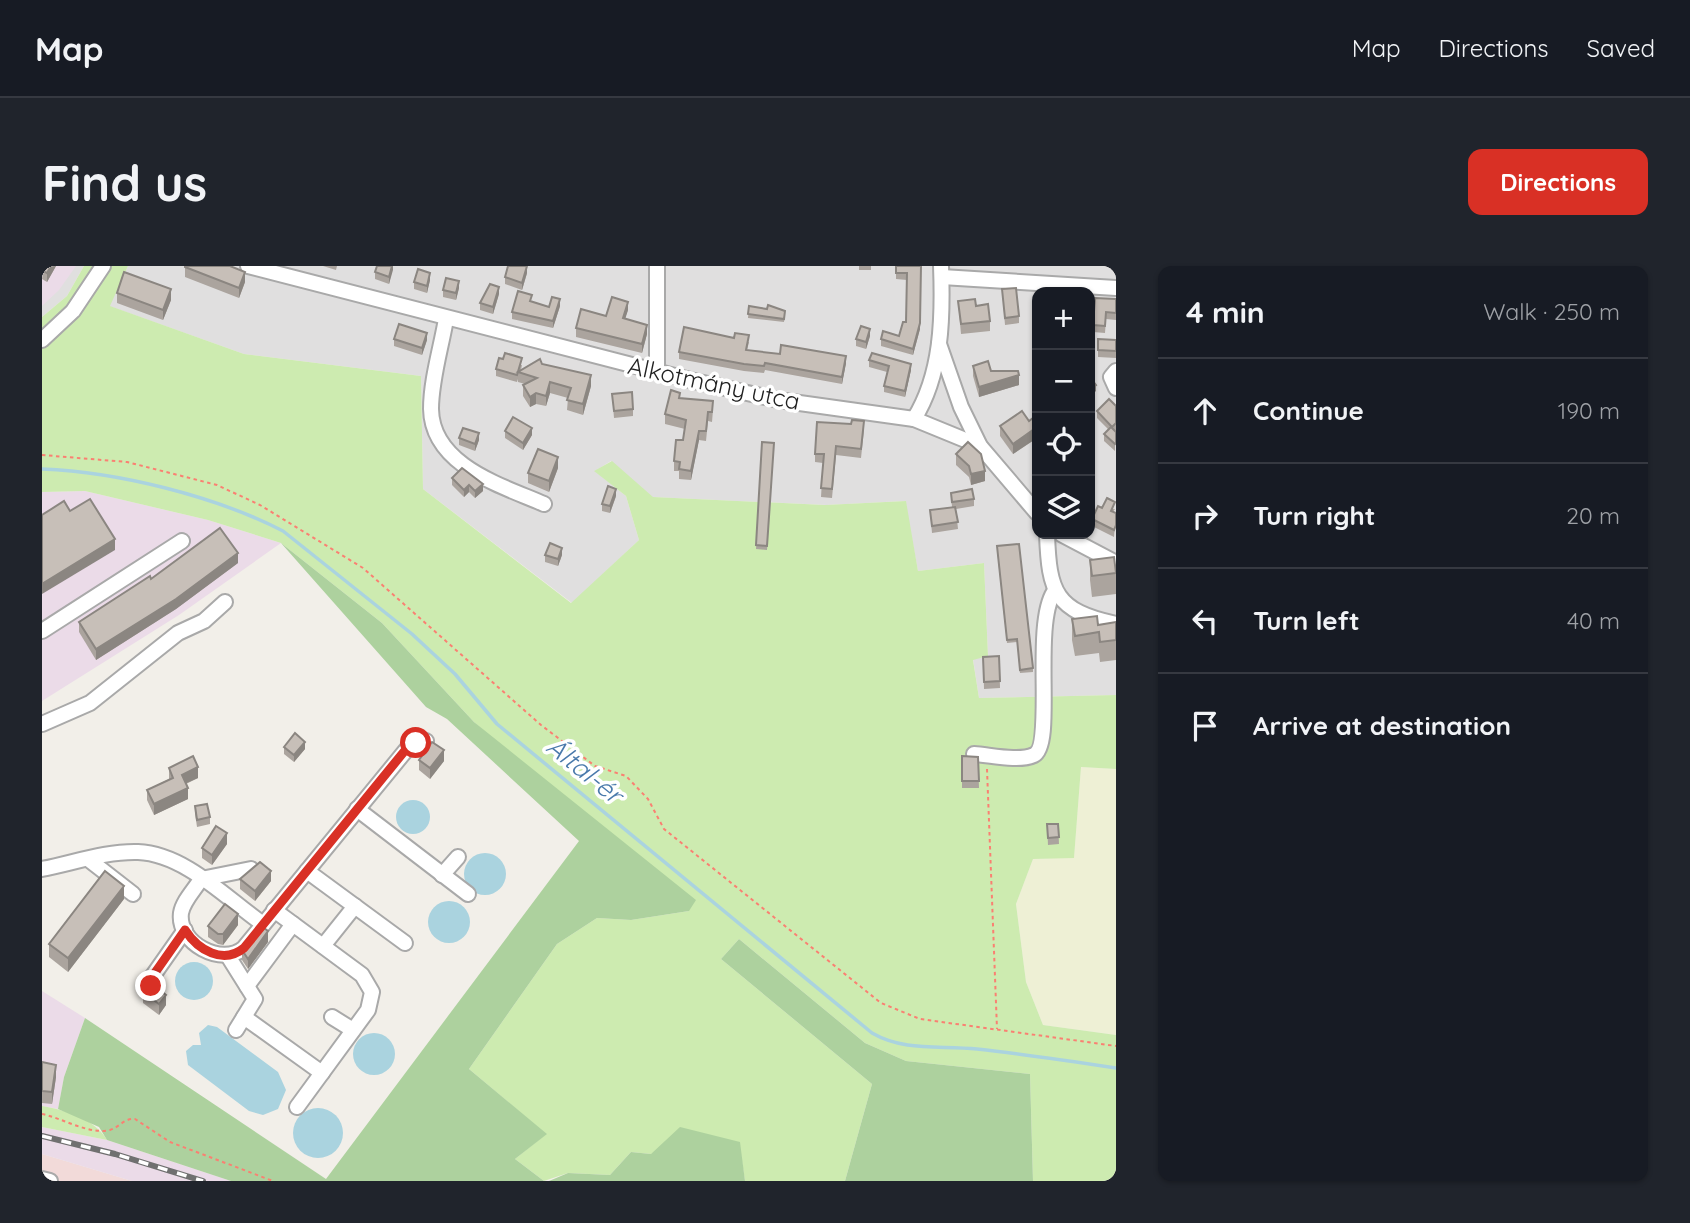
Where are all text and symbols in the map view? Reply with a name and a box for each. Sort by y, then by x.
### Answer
text: Map [35,28,103,69]
text: Map [1352,33,1401,63]
text: Directions [1439,33,1549,63]
text: Saved [1587,33,1655,63]
button: Directions [1468,149,1648,215]
text: Find us [42,152,207,213]
map controls [1032,287,1095,539]
button: + [1032,287,1095,350]
text: 4 min [1186,293,1265,331]
text: Walk · 250 m [1483,297,1620,326]
street label: Alkotmány utca [625,350,803,416]
button: − [1032,350,1095,413]
icon: ahead [1186,392,1224,430]
text: Continue [1253,394,1364,427]
text: 190 m [1558,396,1620,425]
button: locate [1032,413,1095,476]
button: layers [1032,476,1095,539]
icon: right [1186,497,1224,535]
text: Turn right [1253,499,1375,532]
text: 20 m [1566,501,1620,530]
icon: left [1186,602,1224,640]
text: Turn left [1253,604,1360,637]
text: 40 m [1567,606,1620,635]
icon: arrive [1186,707,1224,745]
text: Arrive at destination [1253,709,1511,742]
route start [400,727,431,758]
water label: Által-ér [540,729,632,812]
route end [135,970,166,1001]

